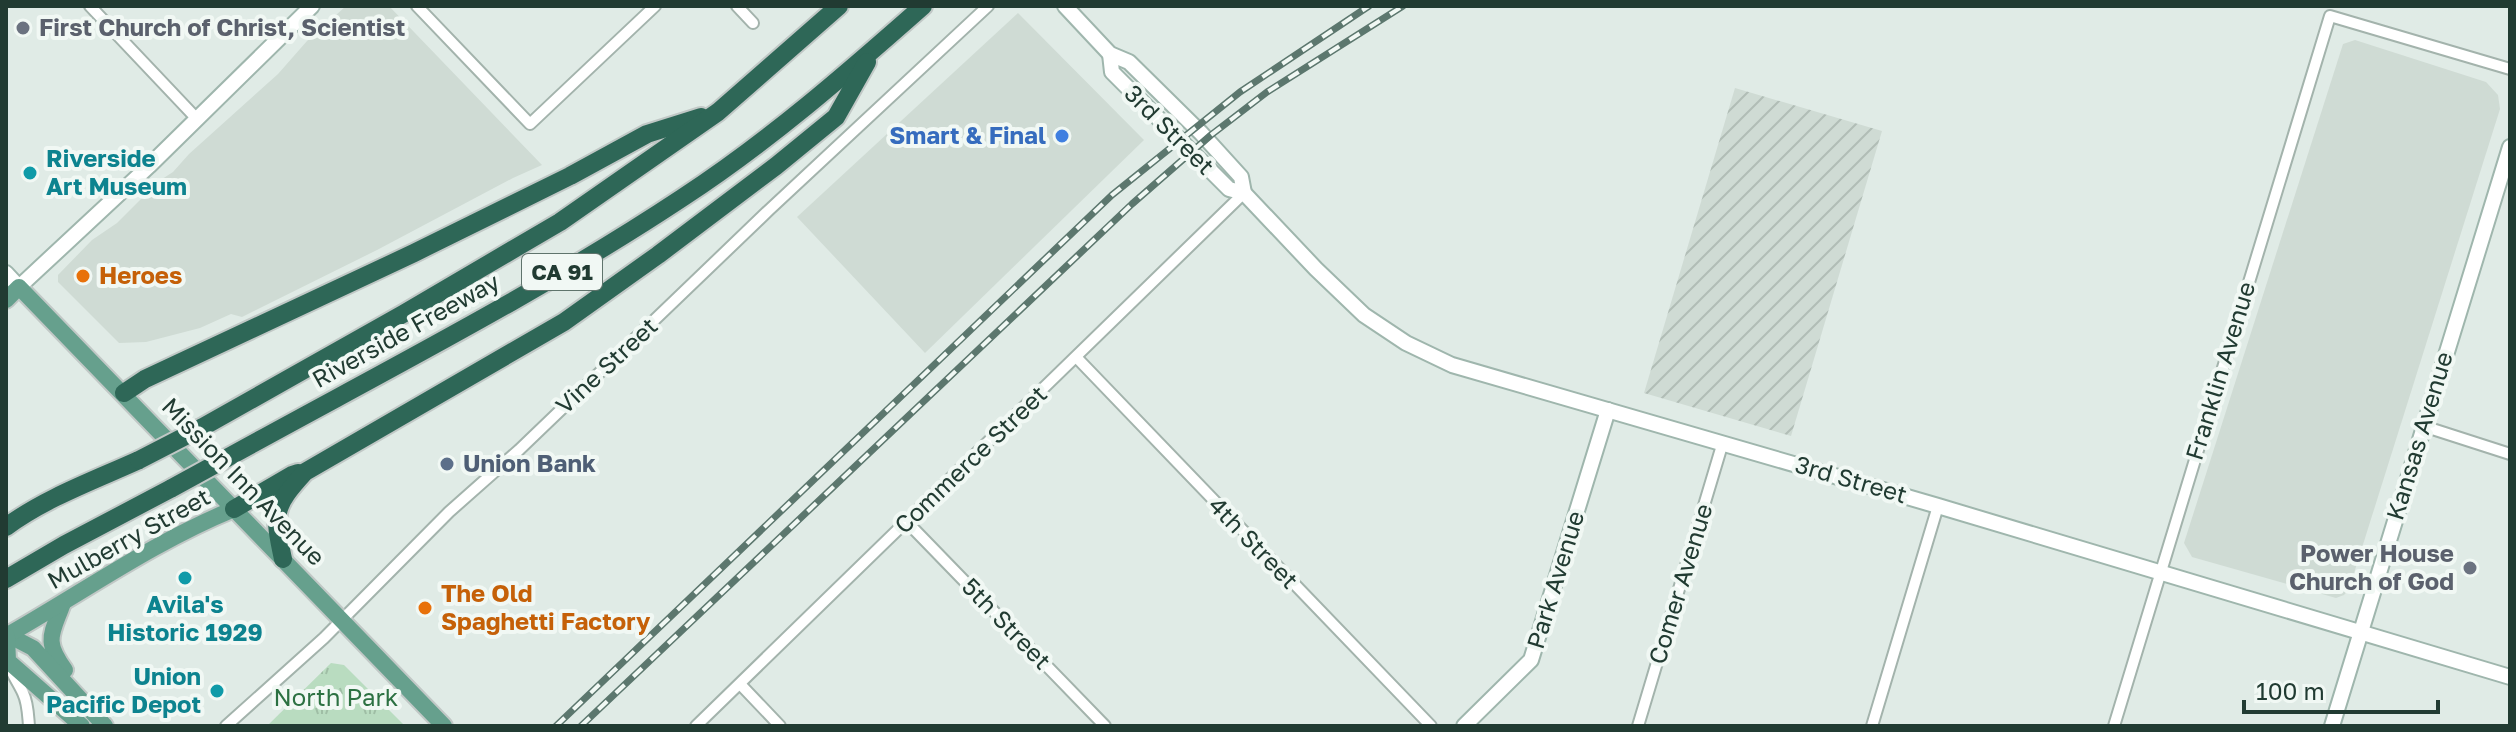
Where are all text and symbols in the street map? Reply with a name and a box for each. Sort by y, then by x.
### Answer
place label: First Church of Christ, Scientist [39,12,405,41]
marker: First Church of Christ, Scientist [14,19,32,37]
street label: 3rd Street [1119,78,1221,180]
place label: Smart & Final [889,120,1046,149]
marker: Smart & Final [1053,127,1071,145]
place label: Riverside Art Museum [46,143,187,200]
marker: Riverside Art Museum [21,164,39,182]
road number: CA 91 [522,254,602,290]
place label: Heroes [99,260,182,289]
street label: Riverside Freeway [307,266,504,393]
marker: Heroes [74,267,92,285]
street label: Franklin Avenue [2179,278,2260,463]
street label: Vine Street [549,311,663,419]
street label: Kansas Avenue [2379,348,2458,523]
street label: Commerce Street [888,379,1052,539]
street label: Mission Inn Avenue [157,391,332,571]
place label: Union Bank [463,448,596,477]
street label: 3rd Street [1792,449,1911,508]
marker: Union Bank [438,455,456,473]
street label: Mulberry Street [42,481,215,594]
street label: 4th Street [1203,490,1305,594]
street label: Comer Avenue [1641,500,1718,667]
street label: Park Avenue [1520,507,1589,652]
place label: Power House Church of God [2289,538,2454,595]
marker: Power House Church of God [2461,559,2479,577]
marker: Avila's Historic 1929 [176,569,194,587]
street label: 5th Street [957,571,1058,675]
place label: The Old Spaghetti Factory [441,578,651,635]
place label: Avila's Historic 1929 [107,589,263,646]
marker: The Old Spaghetti Factory [416,599,434,617]
place label: Union Pacific Depot [46,661,201,718]
scale bar [2244,664,2438,714]
text: 100 m [2256,676,2325,705]
marker: Union Pacific Depot [208,682,226,700]
park label: North Park [274,682,398,711]

